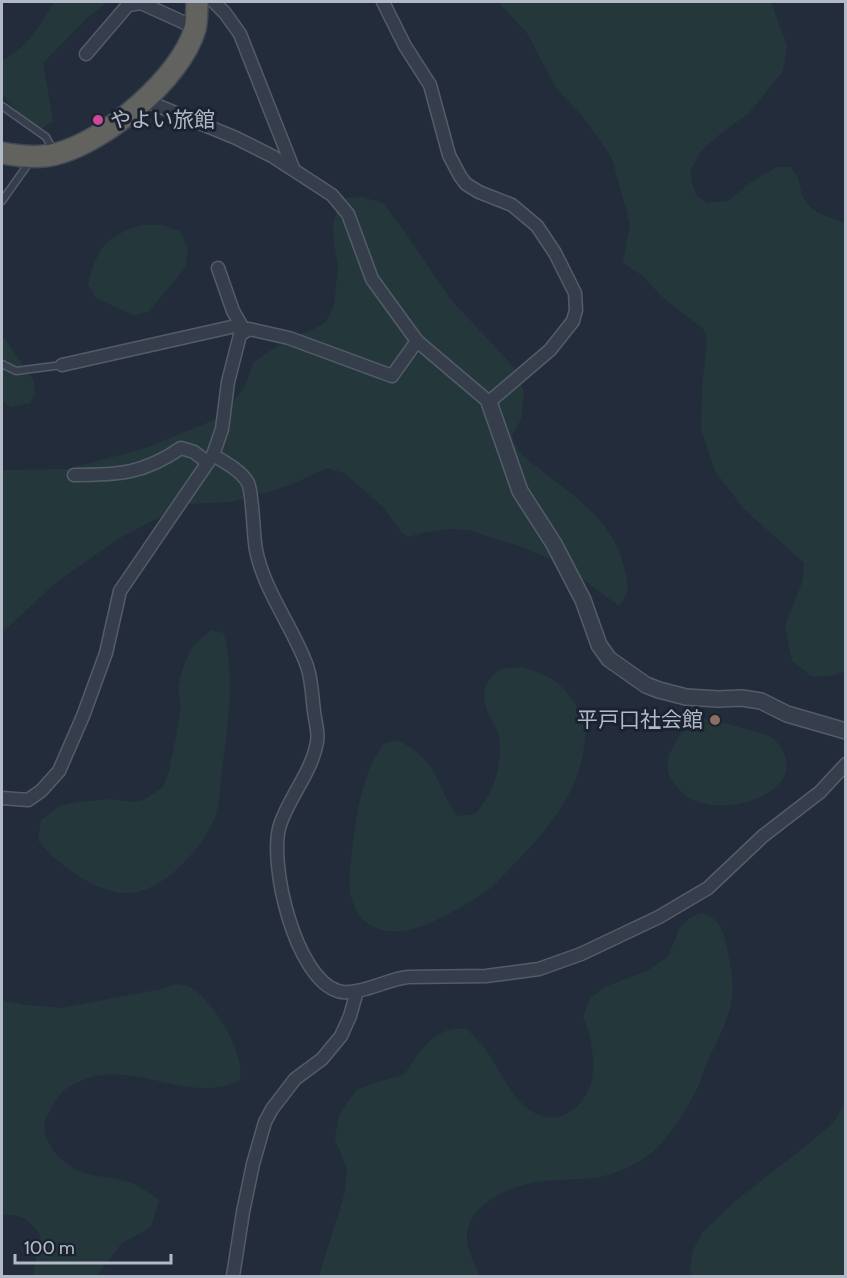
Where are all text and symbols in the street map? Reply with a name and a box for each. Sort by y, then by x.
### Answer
place label: やよい旅館 [110,107,215,132]
marker: やよい旅館 [91,113,105,127]
place label: 平戸口社会館 [577,707,703,732]
marker: 平戸口社会館 [708,713,722,727]
scale bar [15,1227,171,1265]
text: 100 m [24,1237,75,1259]

